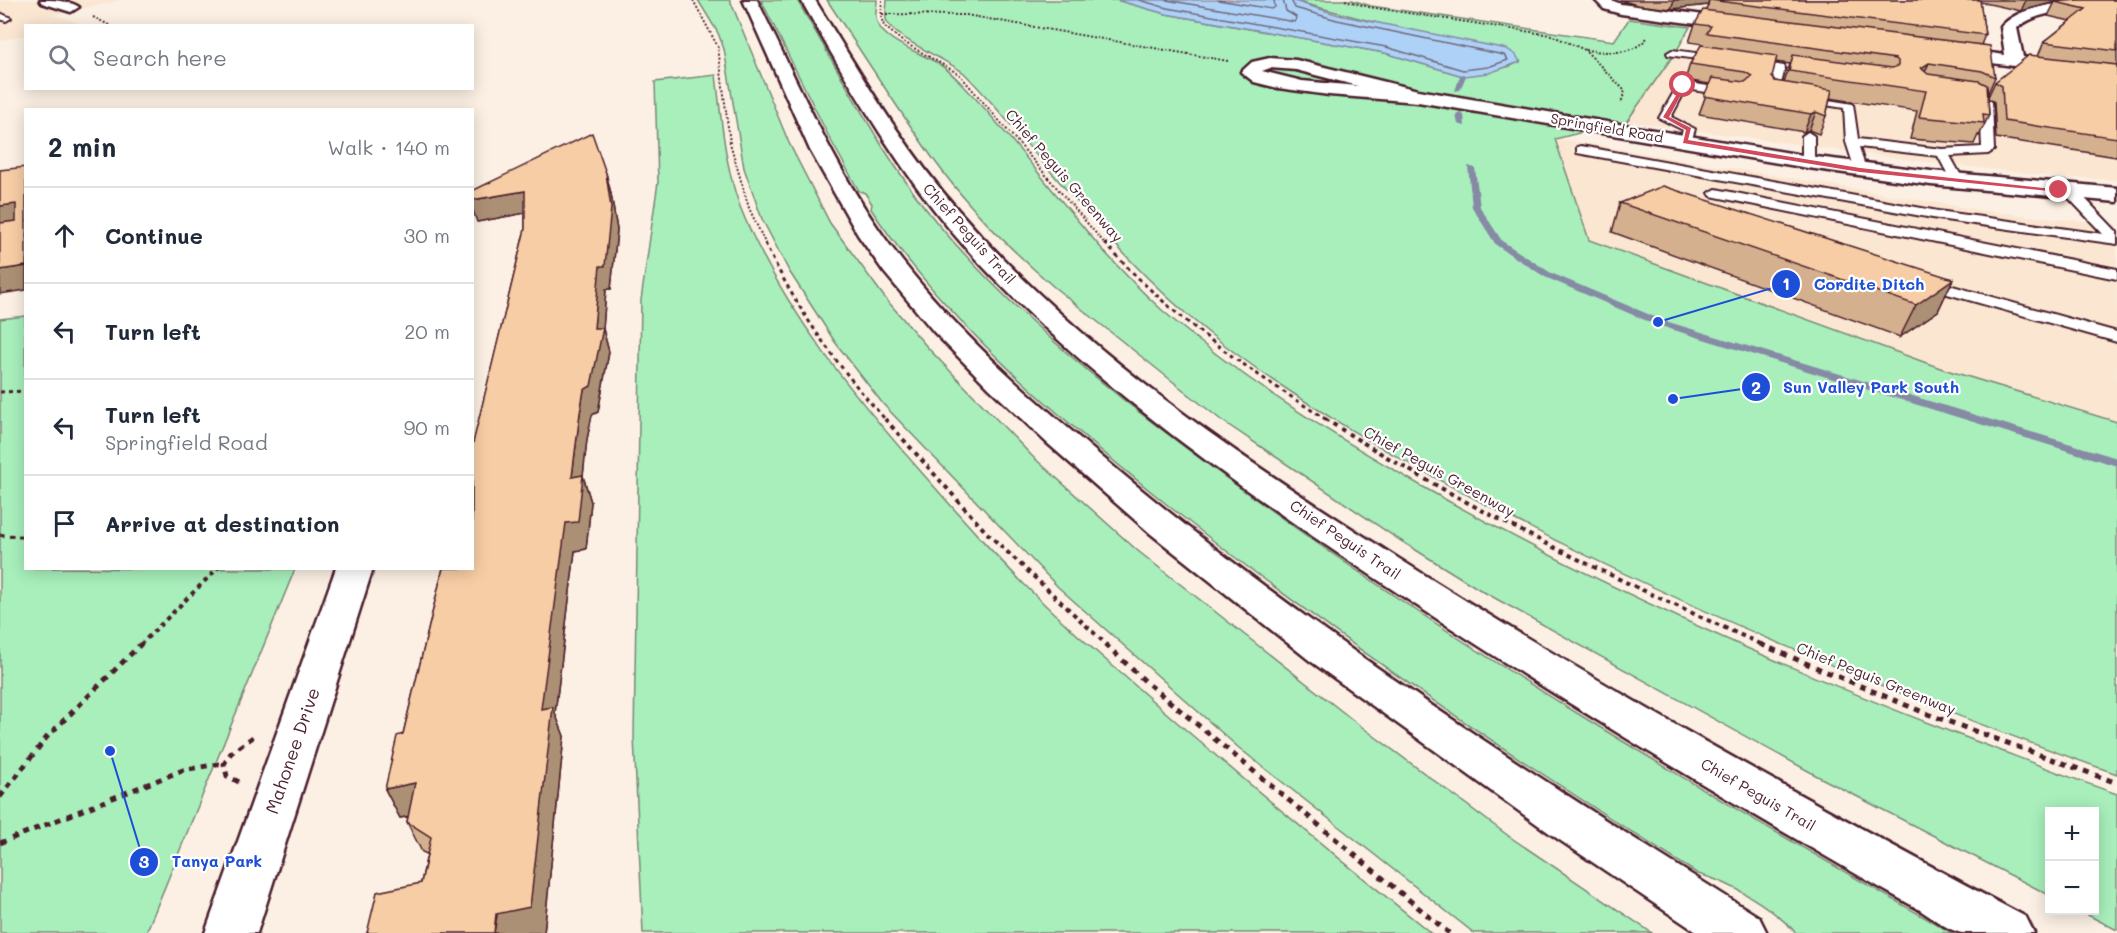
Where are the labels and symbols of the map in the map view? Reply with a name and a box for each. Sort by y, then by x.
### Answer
route start [1669,71,1695,97]
street label: Chief Peguis Greenway [1001,105,1128,246]
street label: Springfield Road [1549,108,1665,147]
route end [2045,176,2071,202]
street label: Chief Peguis Trail [919,179,1020,288]
callout: Cordite Ditch [1771,267,1936,301]
text: 1 [1782,271,1790,295]
text: Cordite Ditch [1814,273,1924,294]
callout: Sun Valley Park South [1741,370,1971,404]
text: 2 [1751,375,1761,399]
text: Sun Valley Park South [1783,376,1959,397]
street label: Chief Peguis Greenway [1360,421,1519,521]
street label: Chief Peguis Trail [1286,495,1405,584]
street label: Chief Peguis Greenway [1794,637,1959,719]
street label: Mahonee Drive [259,684,325,817]
street label: Chief Peguis Trail [1698,753,1819,835]
callout: Tanya Park [129,845,274,879]
text: 3 [139,849,150,873]
text: Tanya Park [172,850,262,871]

